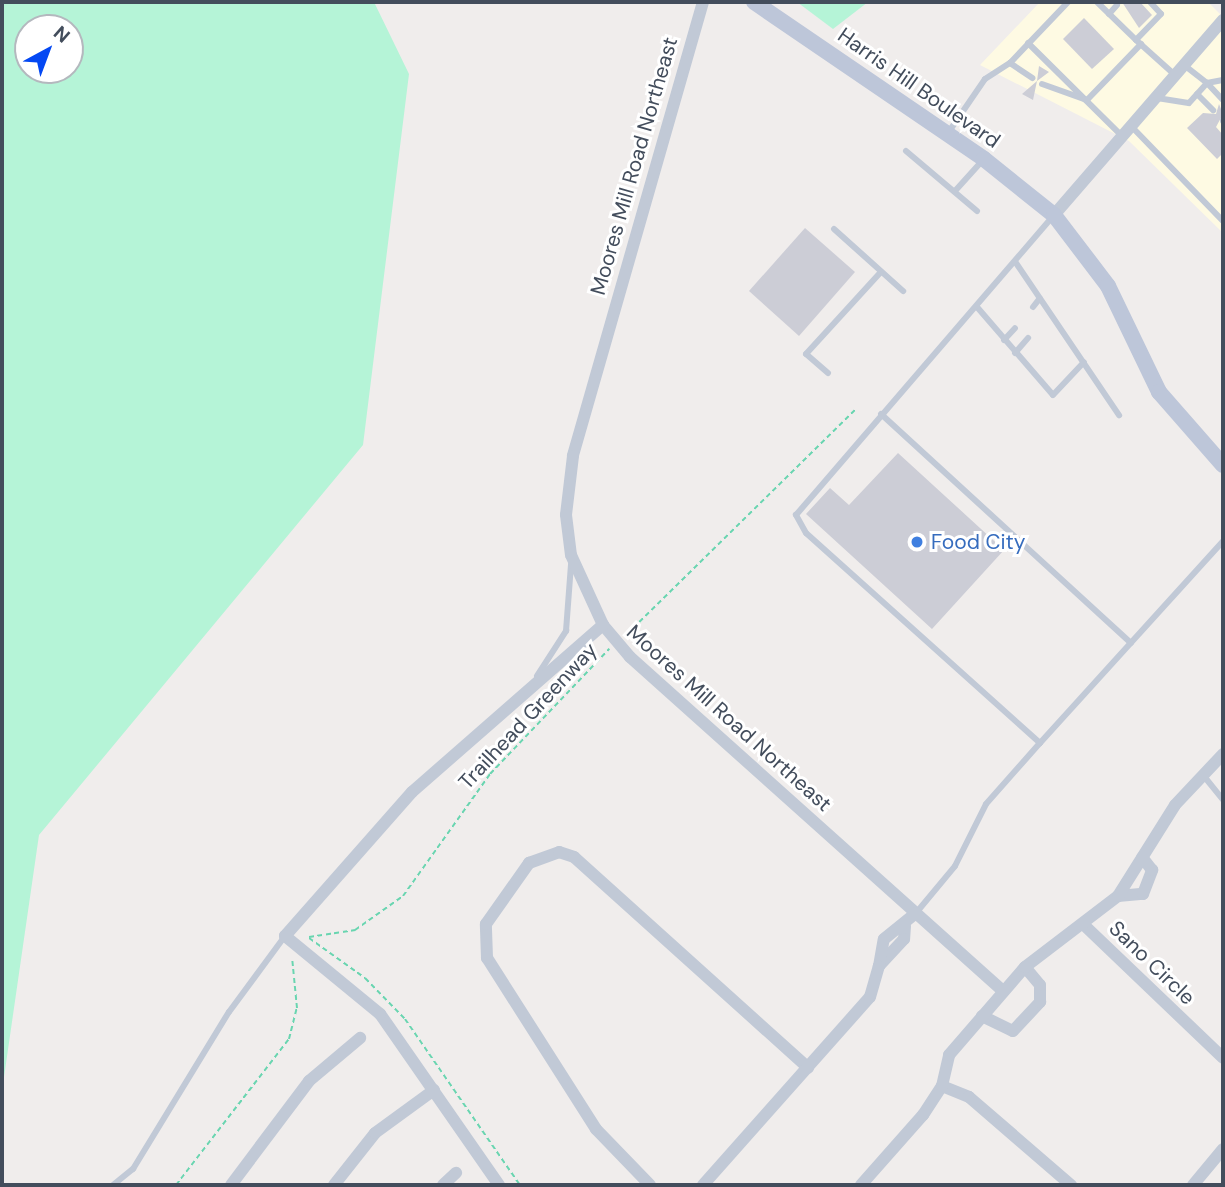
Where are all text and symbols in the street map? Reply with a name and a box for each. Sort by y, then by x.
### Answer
north arrow [14,14,84,84]
text: N [48,20,75,48]
street label: Harris Hill Boulevard [833,22,1005,154]
street label: Moores Mill Road Northeast [585,34,683,298]
place label: Food City [931,529,1025,555]
marker: Food City [909,534,925,550]
street label: Moores Mill Road Northeast [621,619,837,817]
street label: Trailhead Greenway [454,637,602,795]
street label: Sano Circle [1104,916,1200,1010]

